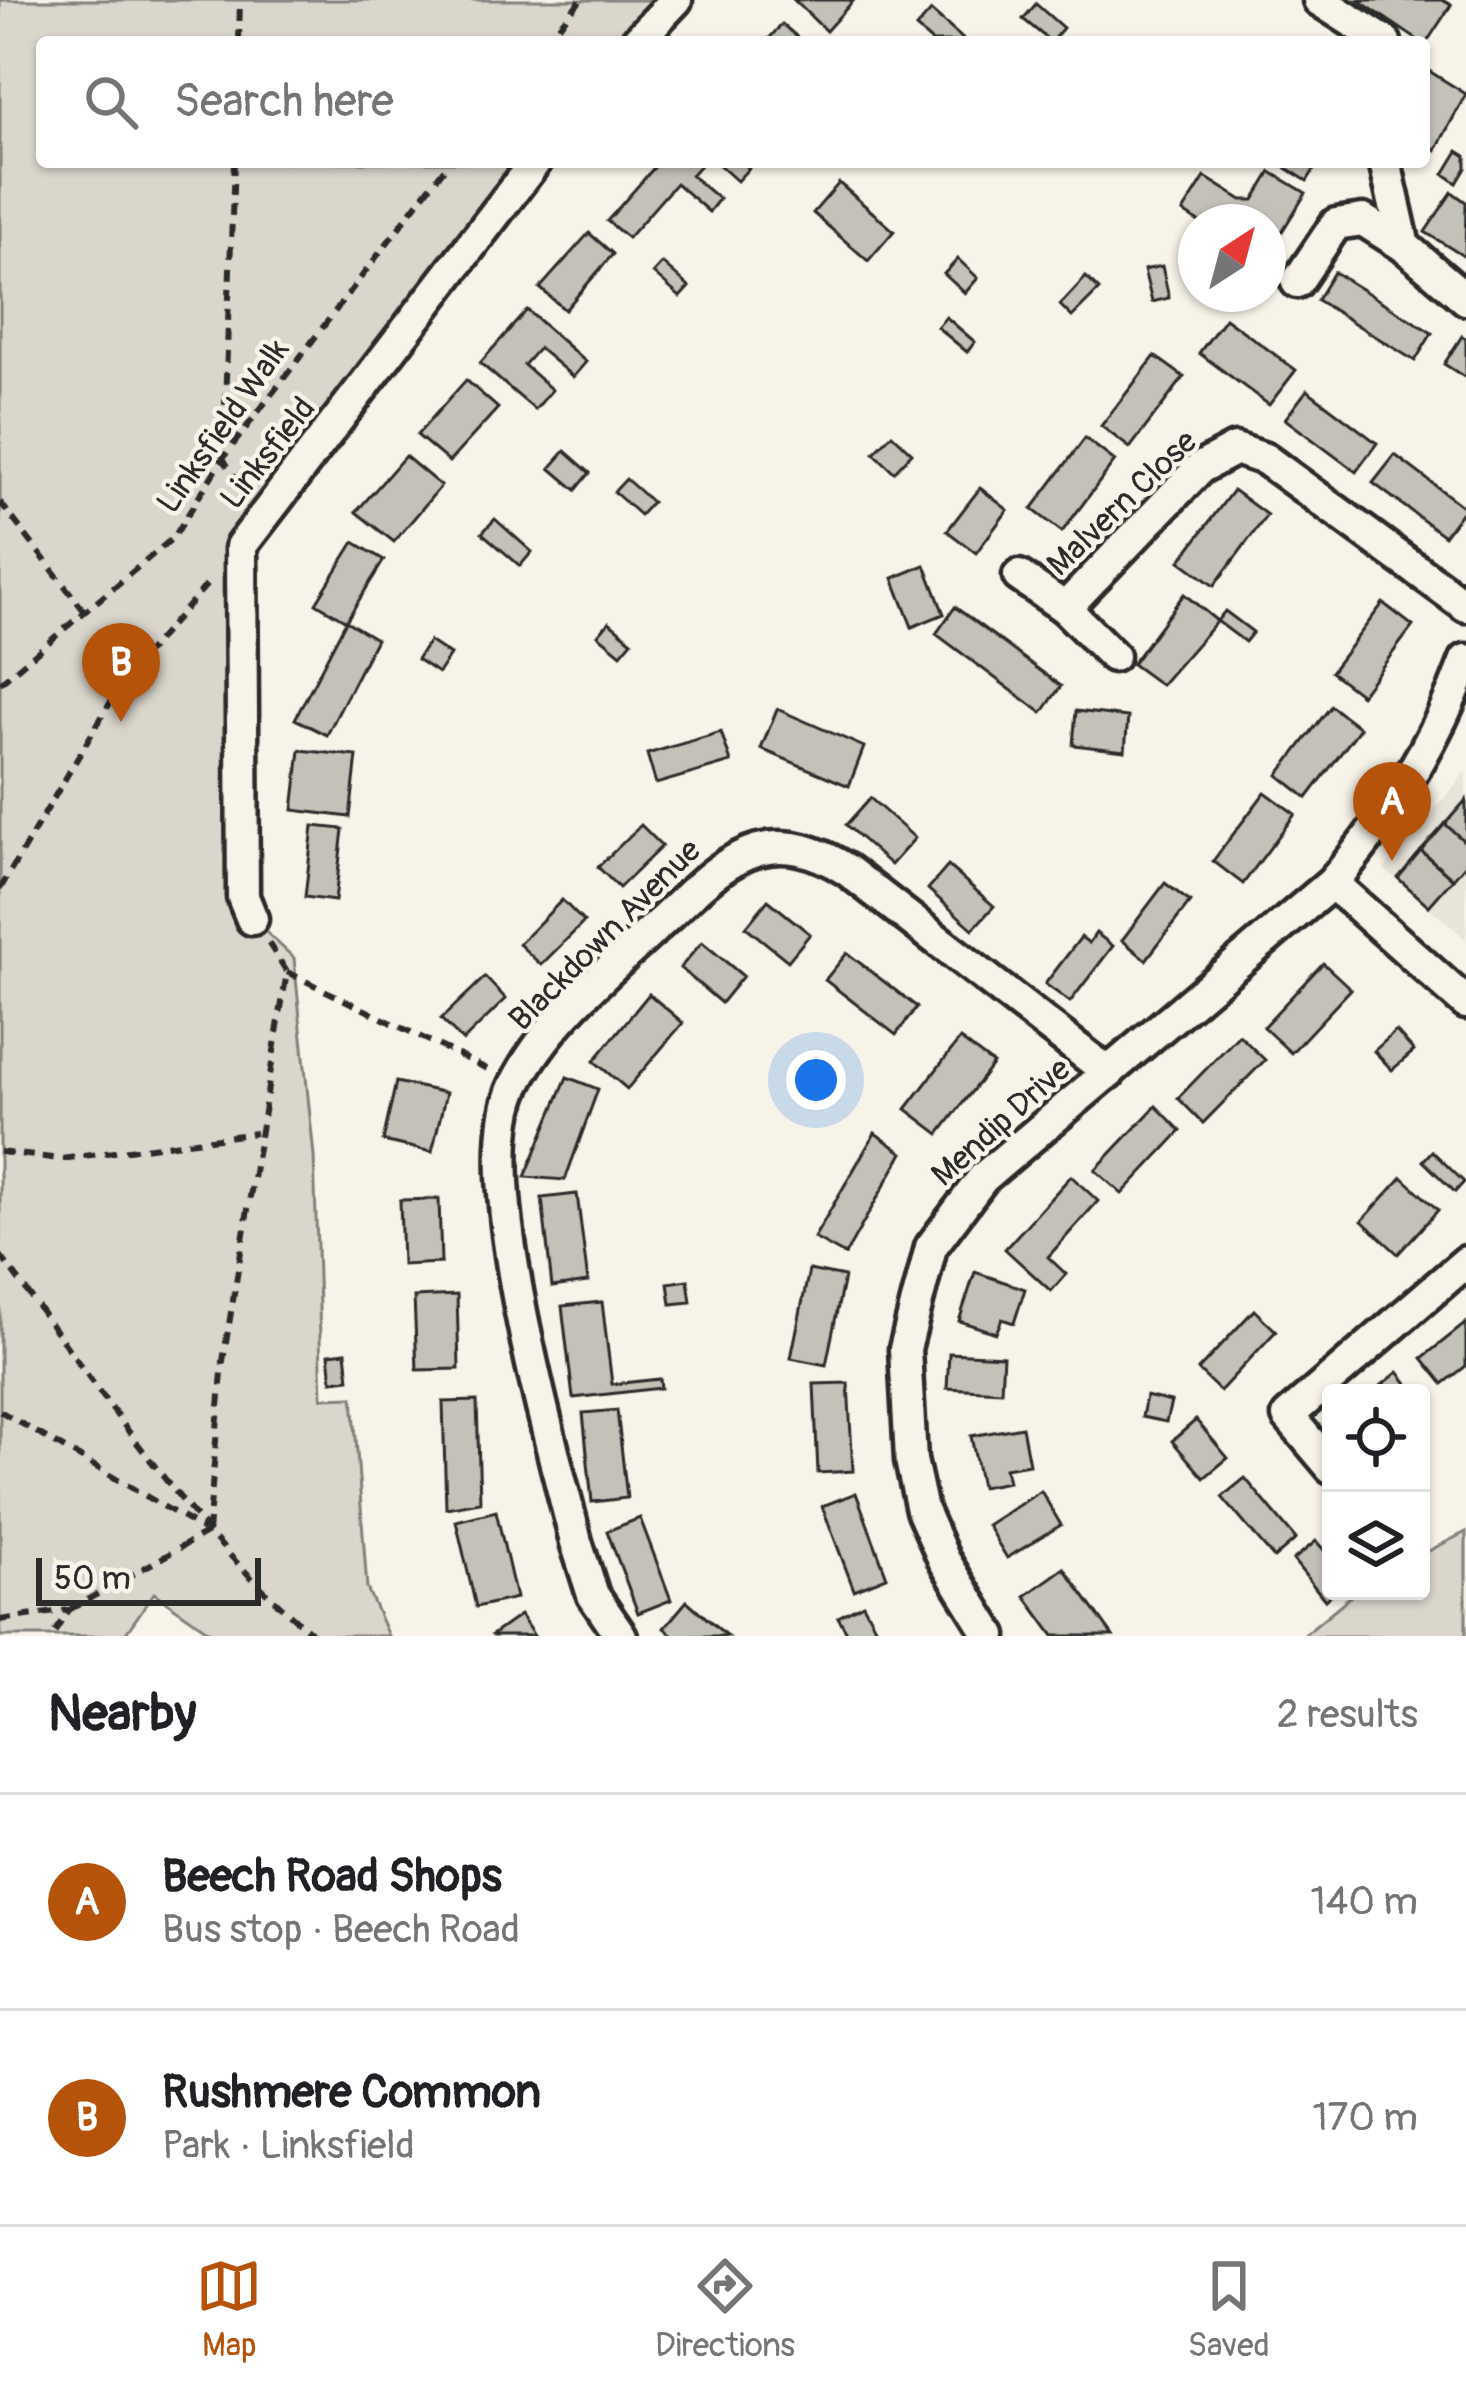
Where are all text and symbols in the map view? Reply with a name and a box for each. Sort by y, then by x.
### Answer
search box [36,36,1430,168]
icon: search [78,69,144,135]
text: Search here [174,74,394,130]
north arrow [1178,204,1286,312]
street label: Linksfield Walk [149,331,297,521]
street label: Linksfield [212,389,324,517]
street label: Malvern Close [1038,421,1206,585]
pin: B [82,623,160,722]
pin: A [1353,762,1431,861]
street label: Blackdown Avenue [500,830,710,1040]
street label: Mendip Drive [923,1049,1079,1195]
your location [786,1050,846,1110]
map controls [1322,1384,1430,1600]
button: locate [1322,1384,1430,1492]
button: layers [1322,1492,1430,1600]
scale bar [36,1552,261,1605]
text: 50 m [54,1558,131,1599]
text: Nearby [48,1682,196,1746]
text: 2 results [1277,1690,1418,1739]
text: Beech Road Shops [162,1849,502,1905]
text: A [74,1877,100,1926]
text: 140 m [1310,1877,1418,1926]
text: Bus stop · Beech Road [162,1905,520,1954]
text: Rushmere Common [162,2065,541,2121]
text: B [76,2093,98,2142]
text: 170 m [1312,2093,1418,2142]
text: Park · Linksfield [162,2121,415,2170]
tab: Map [196,2253,262,2366]
tab: Directions [655,2253,795,2366]
tab: Saved [1188,2253,1270,2366]

